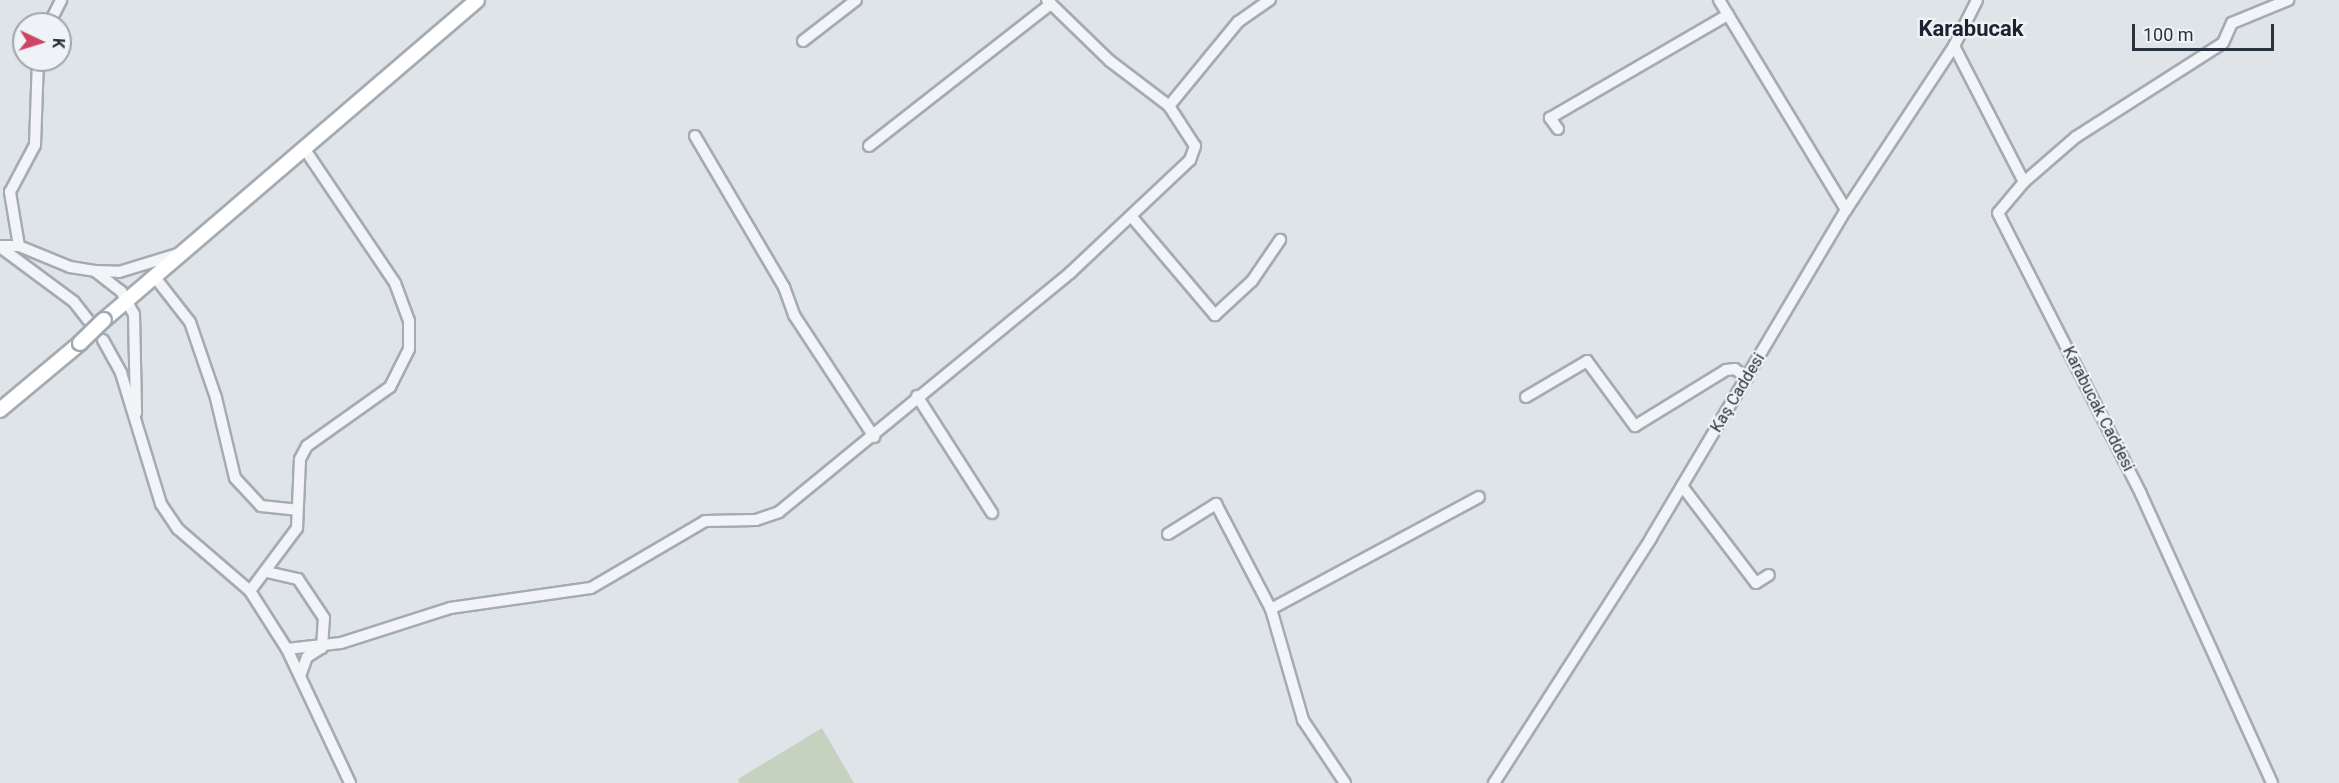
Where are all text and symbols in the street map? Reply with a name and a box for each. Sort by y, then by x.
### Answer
north arrow [12,12,72,72]
scale bar [2135,12,2278,50]
district label: Karabucak [1919,16,2023,42]
text: 100 m [2143,24,2194,45]
text: K [49,37,68,49]
street label: Karabucak Caddesi [2058,343,2138,475]
street label: Kaş Caddesi [1707,350,1769,436]

